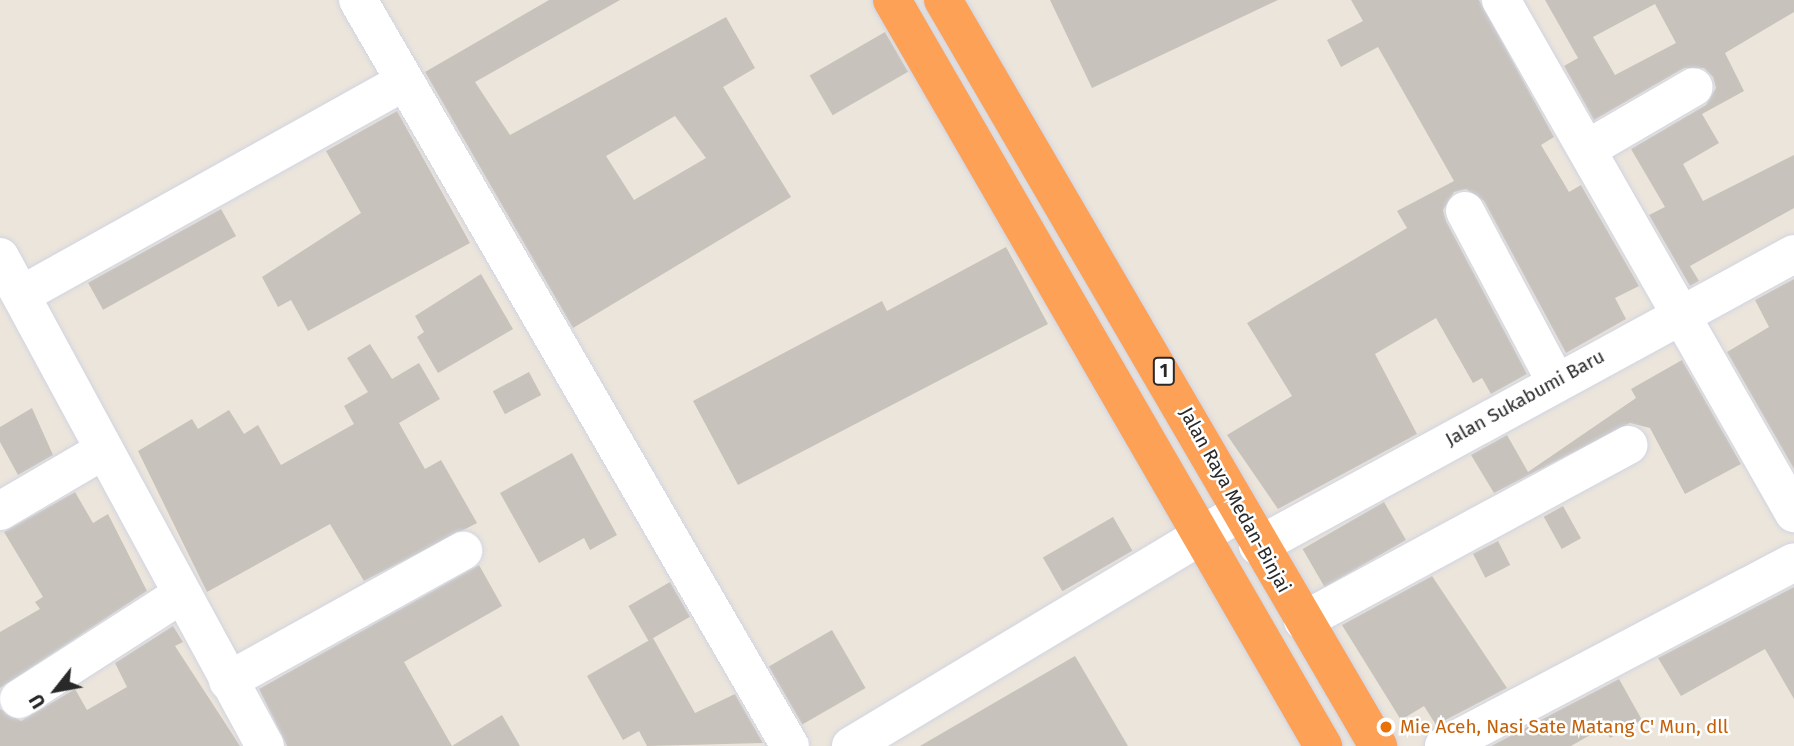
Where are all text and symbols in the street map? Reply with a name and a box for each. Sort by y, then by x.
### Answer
street label: Jalan Sukabumi Baru [1441,345,1609,451]
road number: 1 [1152,356,1176,386]
street label: Jalan Raya Medan-Binjai [1175,403,1295,597]
north arrow [21,655,91,725]
text: U [25,690,51,712]
place label: Mie Aceh, Nasi Sate Matang C' Mun, dll [1400,716,1728,738]
marker: Mie Aceh, Nasi Sate Matang C' Mun, dll [1378,719,1394,735]

